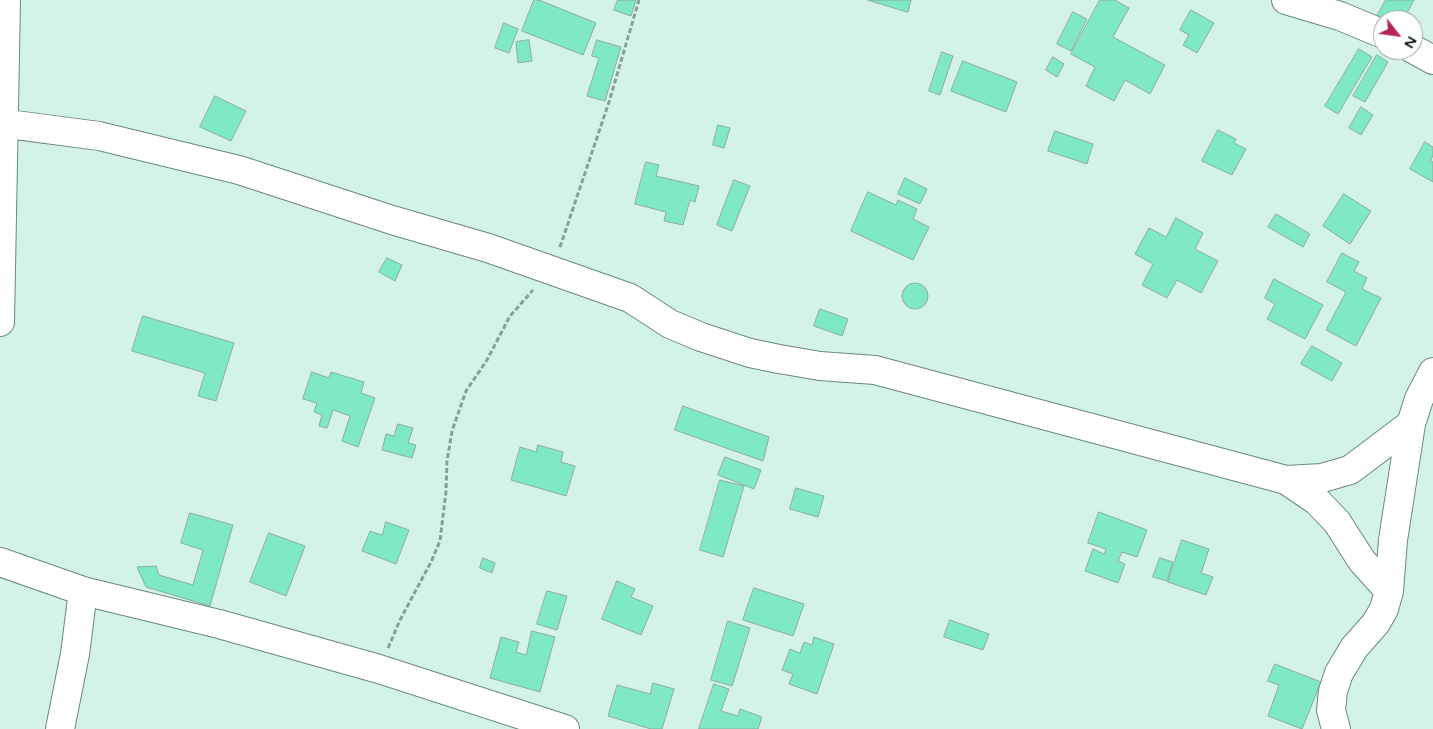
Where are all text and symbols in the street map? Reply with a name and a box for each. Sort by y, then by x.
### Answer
north arrow [1373,10,1423,60]
text: N [1400,33,1421,51]

